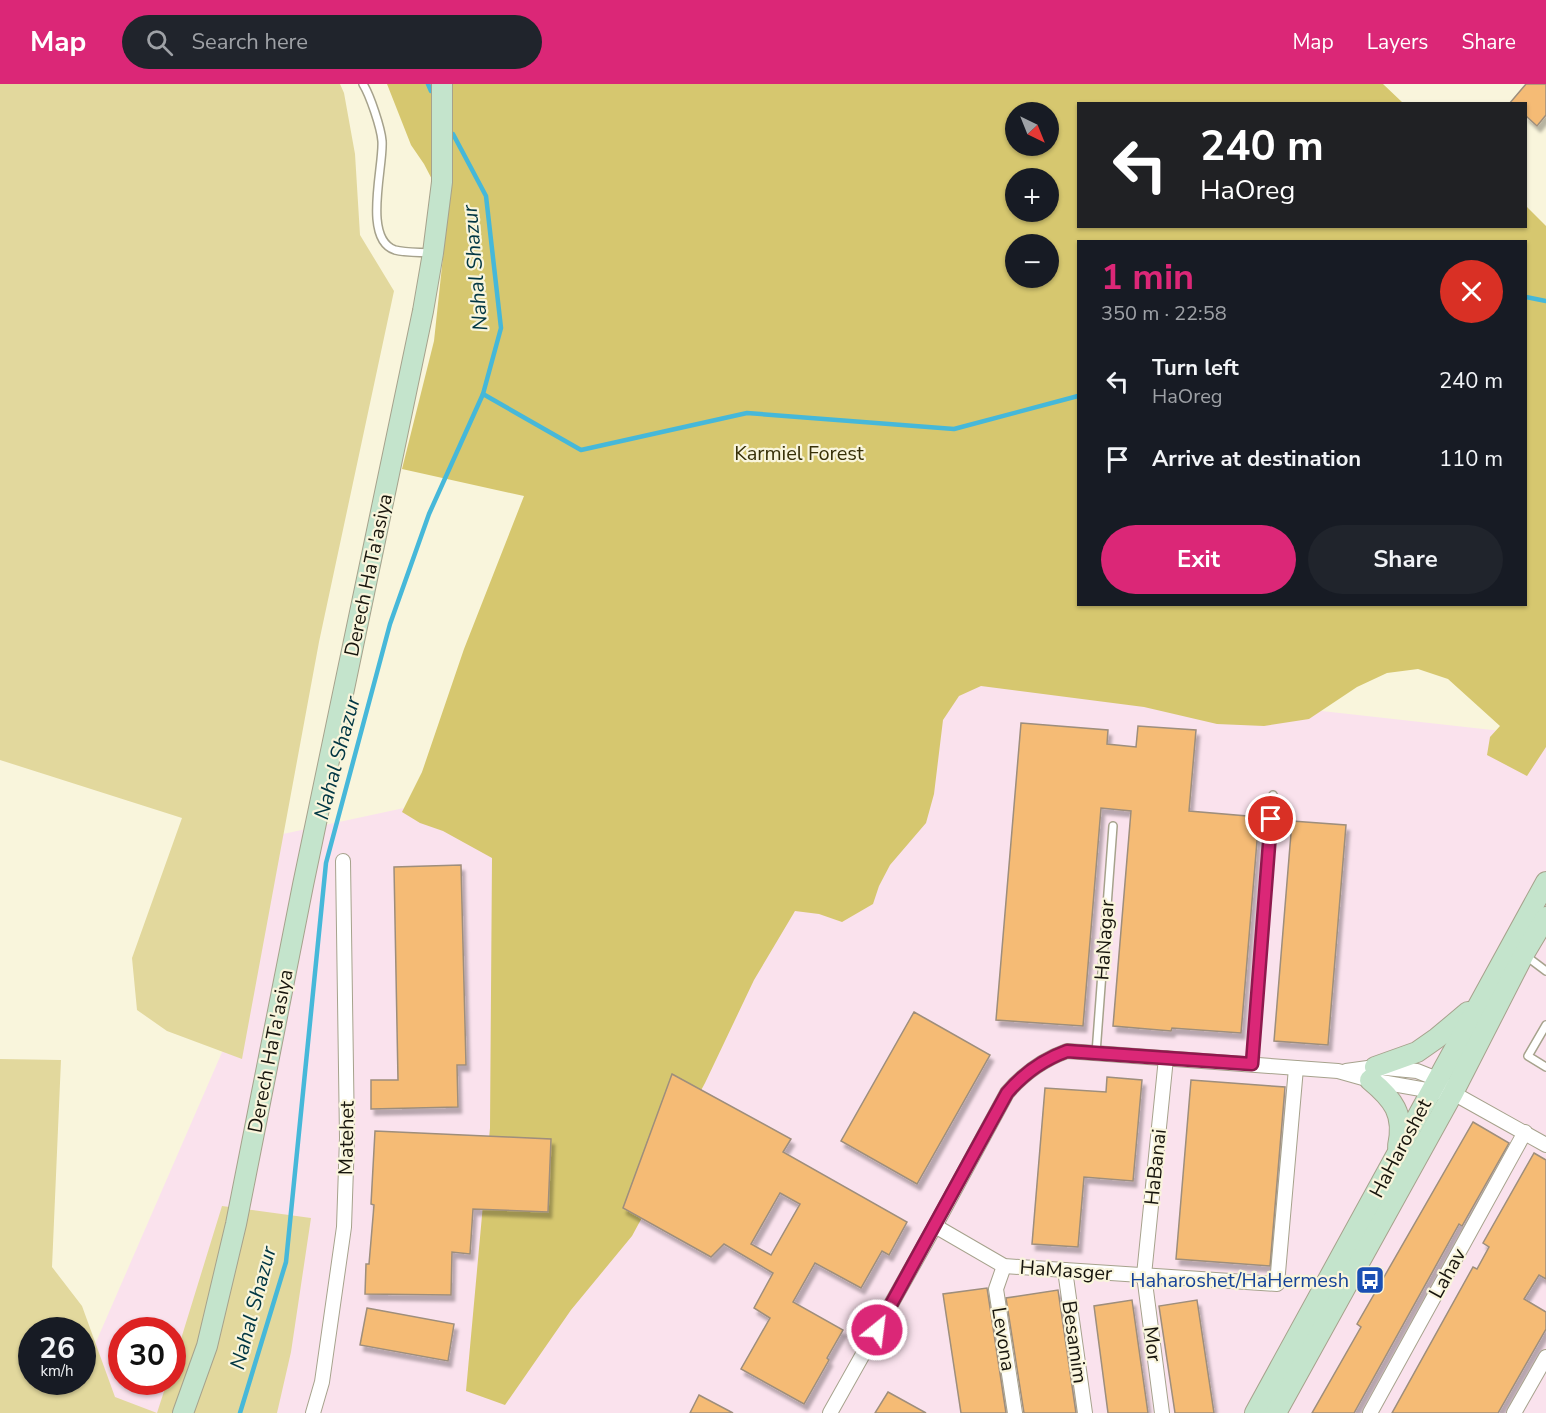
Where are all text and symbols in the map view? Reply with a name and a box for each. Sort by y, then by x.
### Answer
search box [122,15,542,69]
text: Map [30,23,86,61]
icon: search [143,26,176,59]
text: Search here [191,27,308,57]
text: Map [1292,28,1334,56]
text: Layers [1367,28,1428,56]
text: Share [1461,28,1516,56]
north arrow [1005,102,1059,156]
map controls [1005,102,1059,288]
text: 240 m [1200,118,1324,175]
icon: left [1101,126,1179,204]
button: + [1005,168,1059,222]
text: HaOreg [1200,172,1295,209]
water label: Nahal Shazur [456,203,494,332]
button: − [1005,234,1059,288]
text: 1 min [1101,253,1194,302]
button: close [1440,260,1503,323]
text: 350 m · 22:58 [1101,300,1227,327]
text: Turn left [1152,353,1239,383]
icon: left [1101,365,1134,398]
text: 240 m [1439,366,1503,396]
text: HaOreg [1152,383,1223,410]
park label: Karmiel Forest [734,440,865,467]
icon: arrive [1101,443,1134,476]
text: Arrive at destination [1152,444,1361,474]
text: 110 m [1439,444,1503,474]
street label: Derech HaTa'asiya [338,491,399,659]
button: Exit [1101,525,1296,594]
button: Share [1308,525,1503,594]
water label: Nahal Shazur [307,693,367,823]
pin [1245,793,1296,844]
icon: arrive [1254,802,1287,835]
street label: HaNagar [1088,899,1121,981]
street label: Derech HaTa'asiya [241,967,300,1135]
street label: HaHaroshet [1363,1093,1438,1202]
street label: Matehet [332,1100,361,1175]
street label: HaBanai [1138,1128,1173,1207]
water label: Nahal Shazur [223,1243,283,1373]
street label: Lahav [1423,1243,1473,1303]
street label: HaMasger [1019,1254,1113,1287]
bus stop icon: Haharoshet/HaHermesh [1354,1264,1386,1296]
place label: Haharoshet/HaHermesh [1130,1267,1349,1294]
position arrow [845,1298,909,1362]
street label: Besamim [1055,1299,1094,1385]
street label: Levona [985,1305,1022,1373]
speed limit sign: 30 [108,1317,186,1395]
street label: Mor [1137,1325,1168,1363]
text: 26 [39,1328,75,1369]
text: km/h [40,1361,74,1381]

